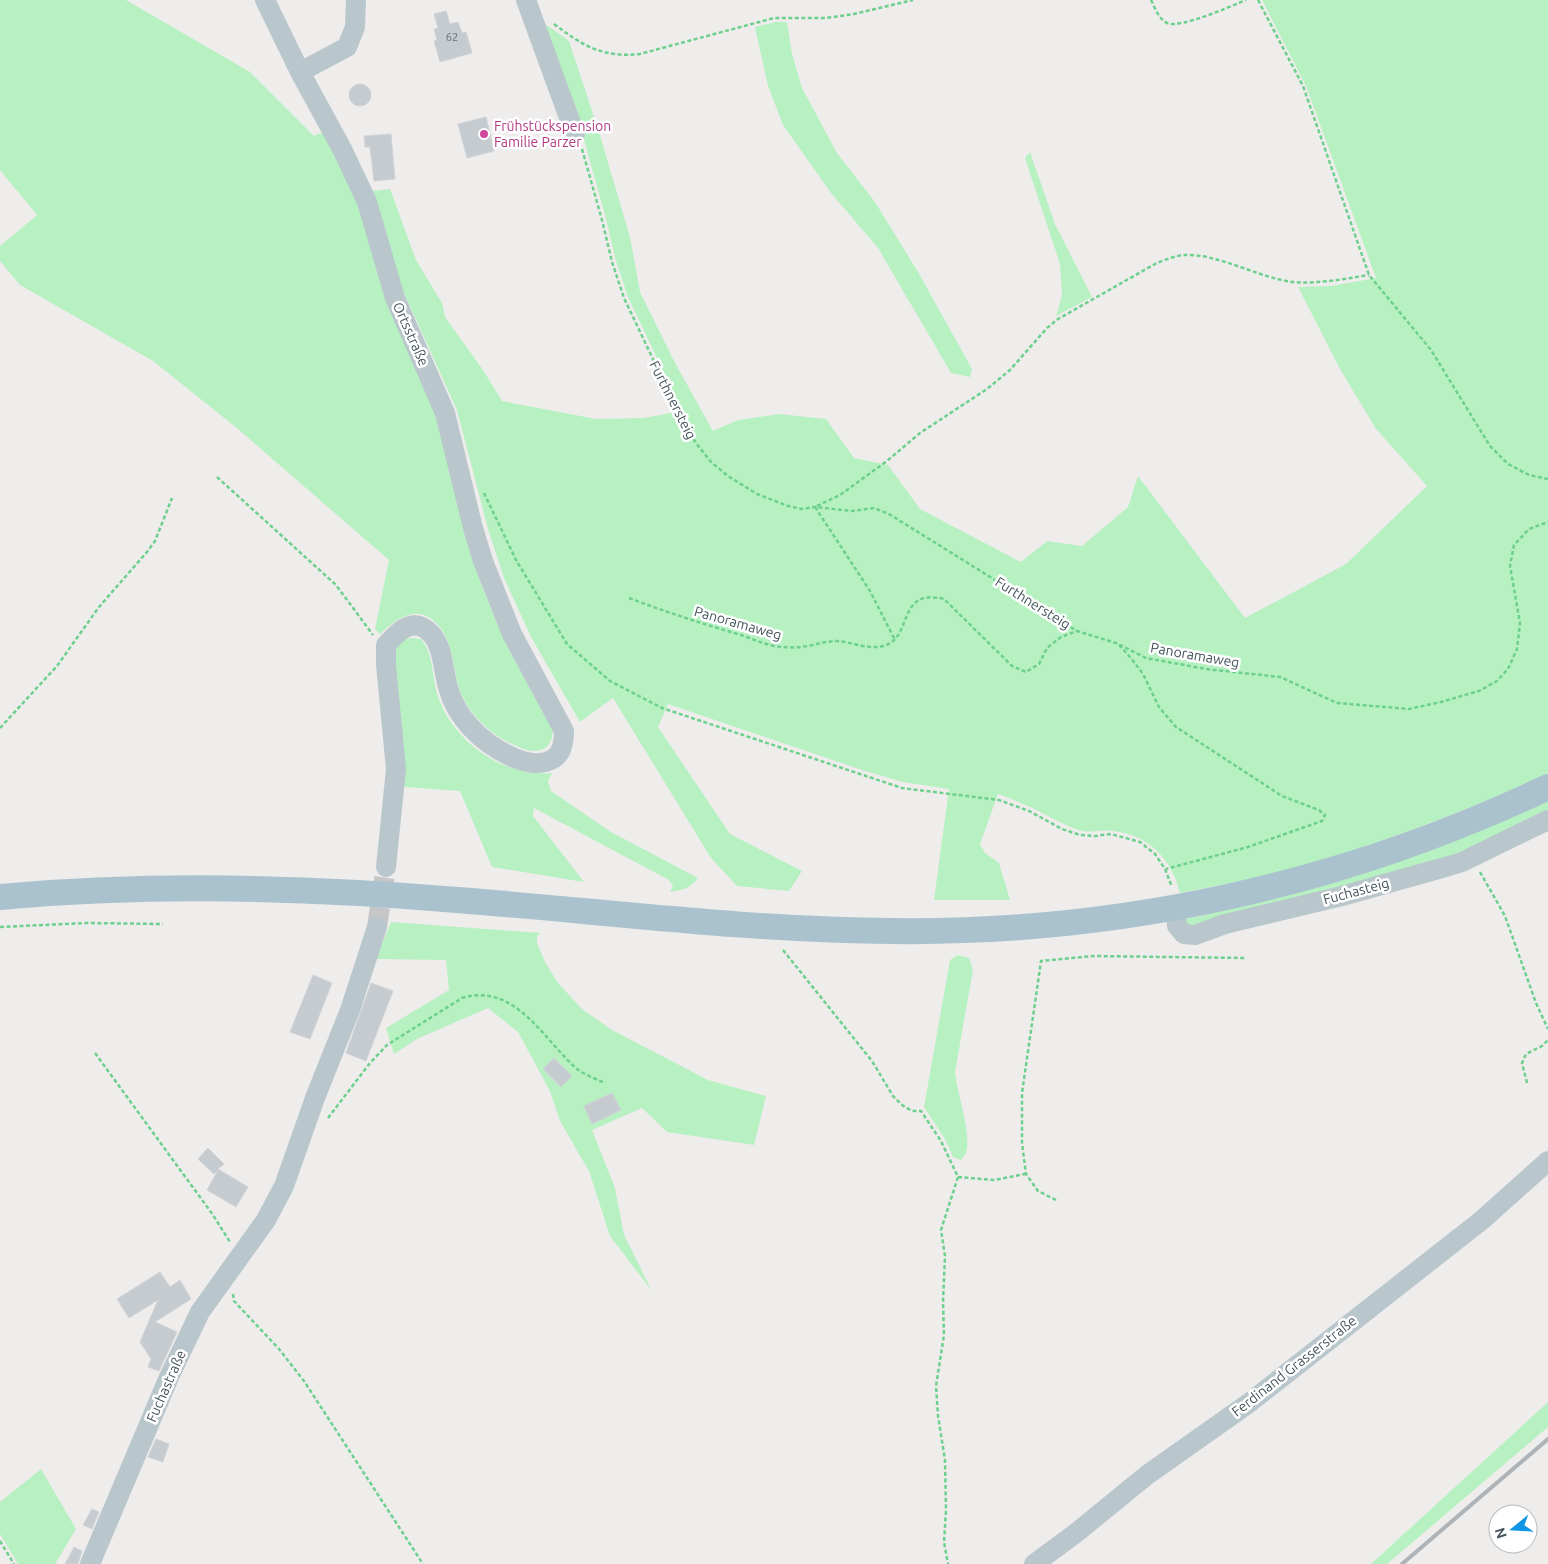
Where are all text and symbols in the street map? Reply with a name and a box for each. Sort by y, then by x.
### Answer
house number: 62 [446,31,458,43]
place label: Frühstückspension Familie Parzer [494,118,611,150]
marker: Frühstückspension Familie Parzer [478,128,490,140]
street label: Ortsstraße [390,300,432,368]
street label: Furthnersteig [646,358,700,442]
street label: Furthnersteig [992,574,1074,632]
street label: Panoramaweg [693,603,783,643]
street label: Panoramaweg [1149,639,1241,671]
street label: Fuchasteig [1321,875,1391,907]
street label: Ferdinand Grasserstraße [1229,1312,1359,1420]
street label: Fuchastraße [143,1348,189,1424]
north arrow [1488,1504,1538,1554]
text: N [1491,1526,1510,1540]

